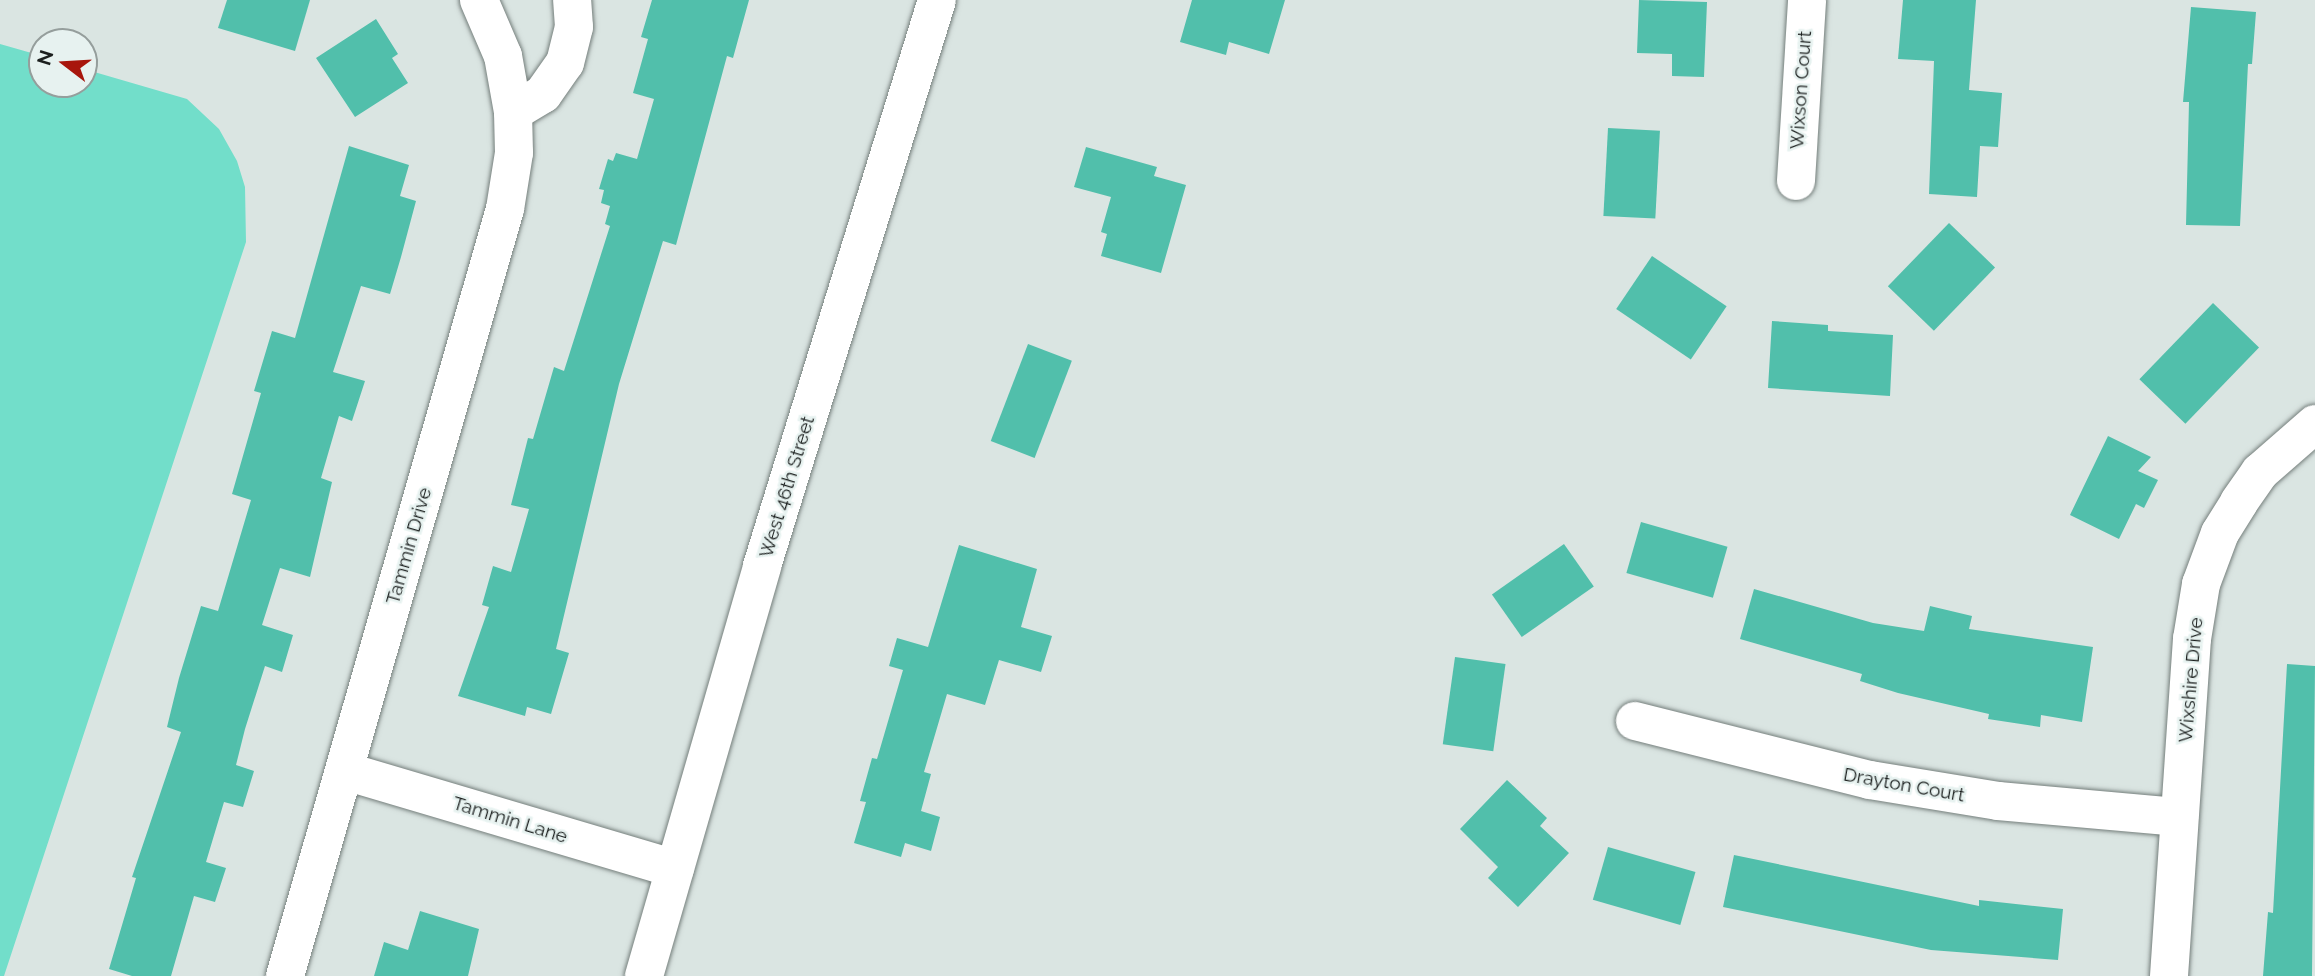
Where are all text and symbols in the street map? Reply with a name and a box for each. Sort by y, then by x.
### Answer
north arrow [28,28,98,98]
street label: Wixson Court [1785,30,1817,150]
text: N [32,47,57,68]
street label: West 46th Street [755,413,819,561]
street label: Tammin Drive [381,485,437,607]
street label: Wixshire Drive [2174,616,2208,744]
street label: Drayton Court [1842,763,1966,807]
street label: Tammin Lane [450,792,570,848]

